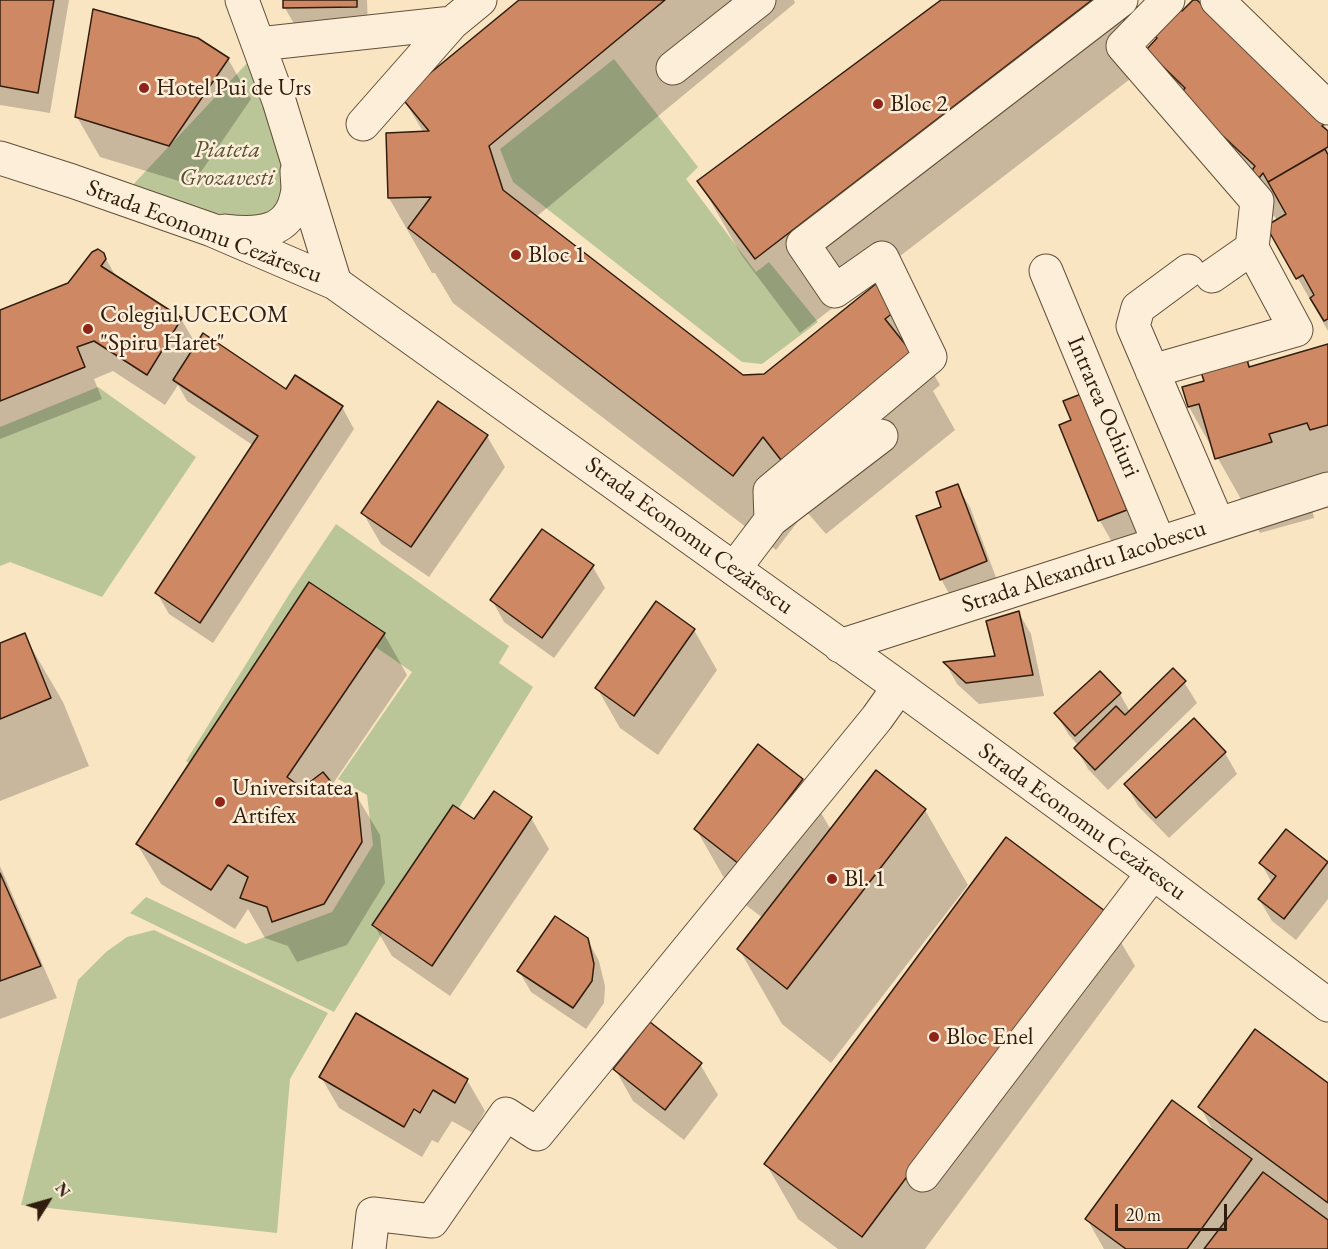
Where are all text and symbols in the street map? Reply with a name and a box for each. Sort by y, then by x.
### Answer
place label: Hotel Pui de Urs [156,74,311,102]
marker: Hotel Pui de Urs [137,81,151,95]
place label: Bloc 2 [890,90,948,118]
marker: Bloc 2 [871,97,885,111]
park label: Piateta Grozavesti [180,136,274,192]
street label: Strada Economu Cezărescu [82,174,326,290]
place label: Bloc 1 [528,241,586,269]
marker: Bloc 1 [509,248,523,262]
place label: Colegiul UCECOM "Spiru Haret" [100,301,288,357]
marker: Colegiul UCECOM "Spiru Haret" [81,322,95,336]
street label: Intrarea Ochiuri [1060,332,1146,482]
street label: Strada Economu Cezărescu [579,451,799,621]
street label: Strada Alexandru Iacobescu [958,514,1210,620]
street label: Strada Economu Cezărescu [972,737,1192,907]
place label: Universitatea Artifex [232,774,353,830]
marker: Universitatea Artifex [213,795,227,809]
place label: Bl. 1 [844,865,886,893]
marker: Bl. 1 [825,872,839,886]
place label: Bloc Enel [946,1023,1034,1051]
marker: Bloc Enel [927,1030,941,1044]
north arrow [18,1171,78,1231]
text: N [50,1178,75,1201]
scale bar [1118,1192,1230,1230]
text: 20 m [1126,1203,1161,1226]

